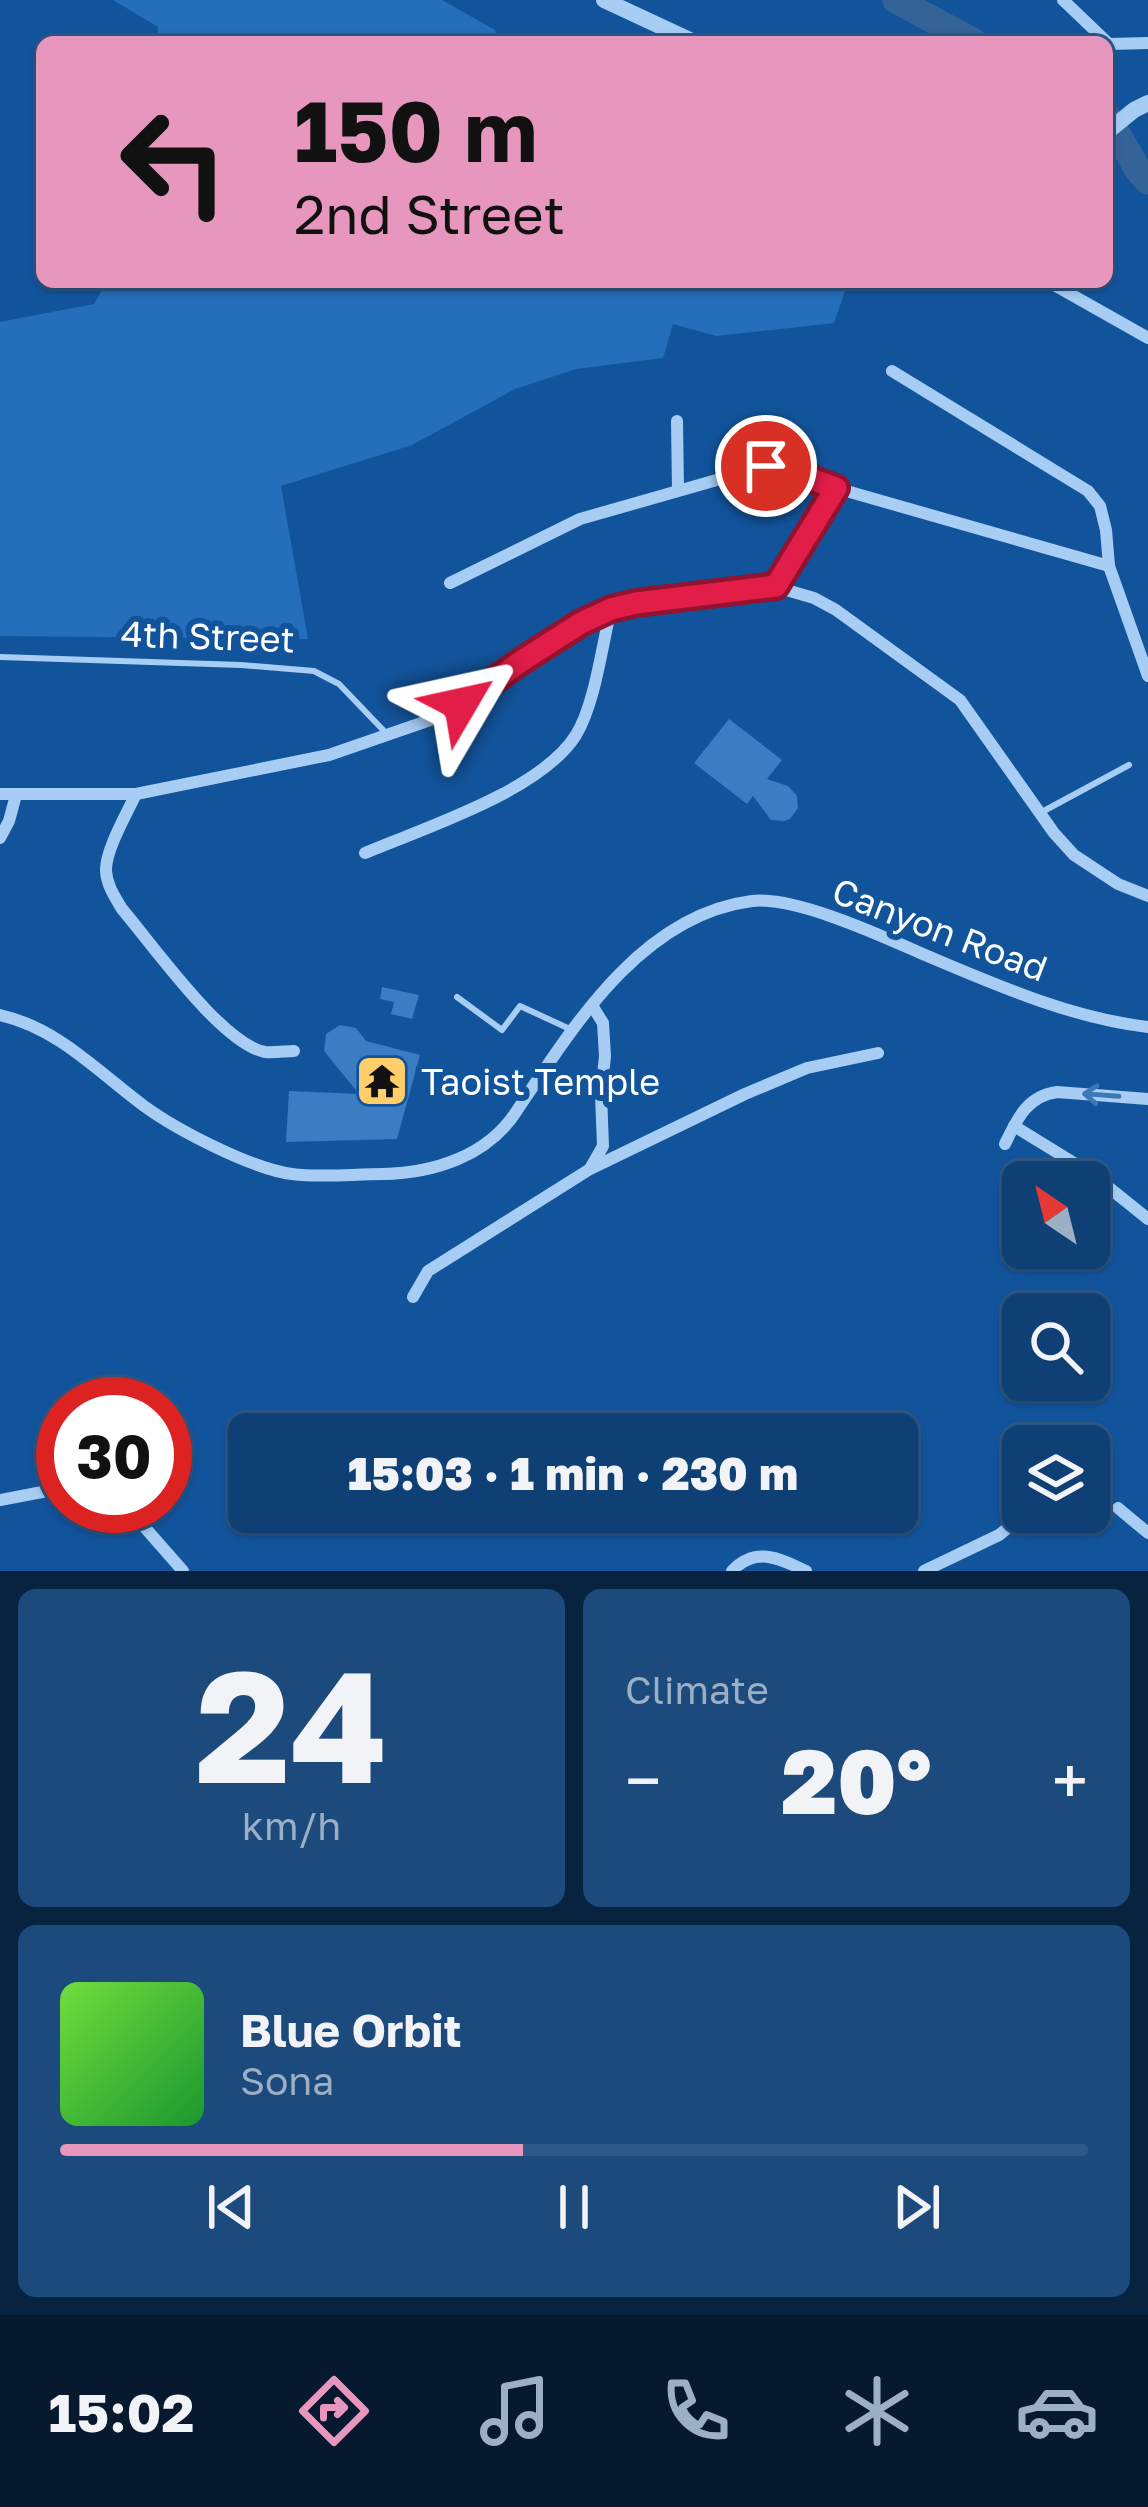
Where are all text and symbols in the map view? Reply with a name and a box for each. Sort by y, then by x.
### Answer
text: 150 m [294,80,538,180]
icon: left [96,84,252,240]
text: 2nd Street [294,181,565,246]
pin [715,415,817,517]
icon: arrive [733,433,799,499]
street label: 4th Street [120,611,296,661]
position arrow [398,641,524,767]
street label: Canyon Road [827,868,1053,990]
temple icon: Taoist Temple [354,1053,410,1109]
place label: Taoist Temple [421,1060,660,1103]
one-way arrow [1082,1083,1121,1106]
north arrow [1002,1161,1110,1269]
map controls [1002,1161,1110,1533]
button: search [1002,1293,1110,1401]
speed limit sign: 30 [36,1377,192,1533]
button: layers [1002,1425,1110,1533]
text: 15:03 · 1 min · 230 m [348,1446,798,1500]
text: 24 [195,1630,388,1817]
text: Climate [625,1666,769,1713]
text: 20° [781,1726,932,1834]
text: − [625,1740,661,1820]
text: + [1052,1740,1088,1820]
text: km/h [242,1802,341,1849]
text: Blue Orbit [240,2003,462,2057]
text: Sona [240,2057,334,2104]
icon: previous [198,2174,264,2240]
icon: pause [541,2174,607,2240]
icon: next [884,2174,950,2240]
icon: directions [292,2369,376,2453]
icon: music [473,2369,557,2453]
icon: phone [654,2369,738,2453]
icon: climate [835,2369,919,2453]
icon: car [1015,2369,1099,2453]
text: 15:02 [48,2379,195,2444]

